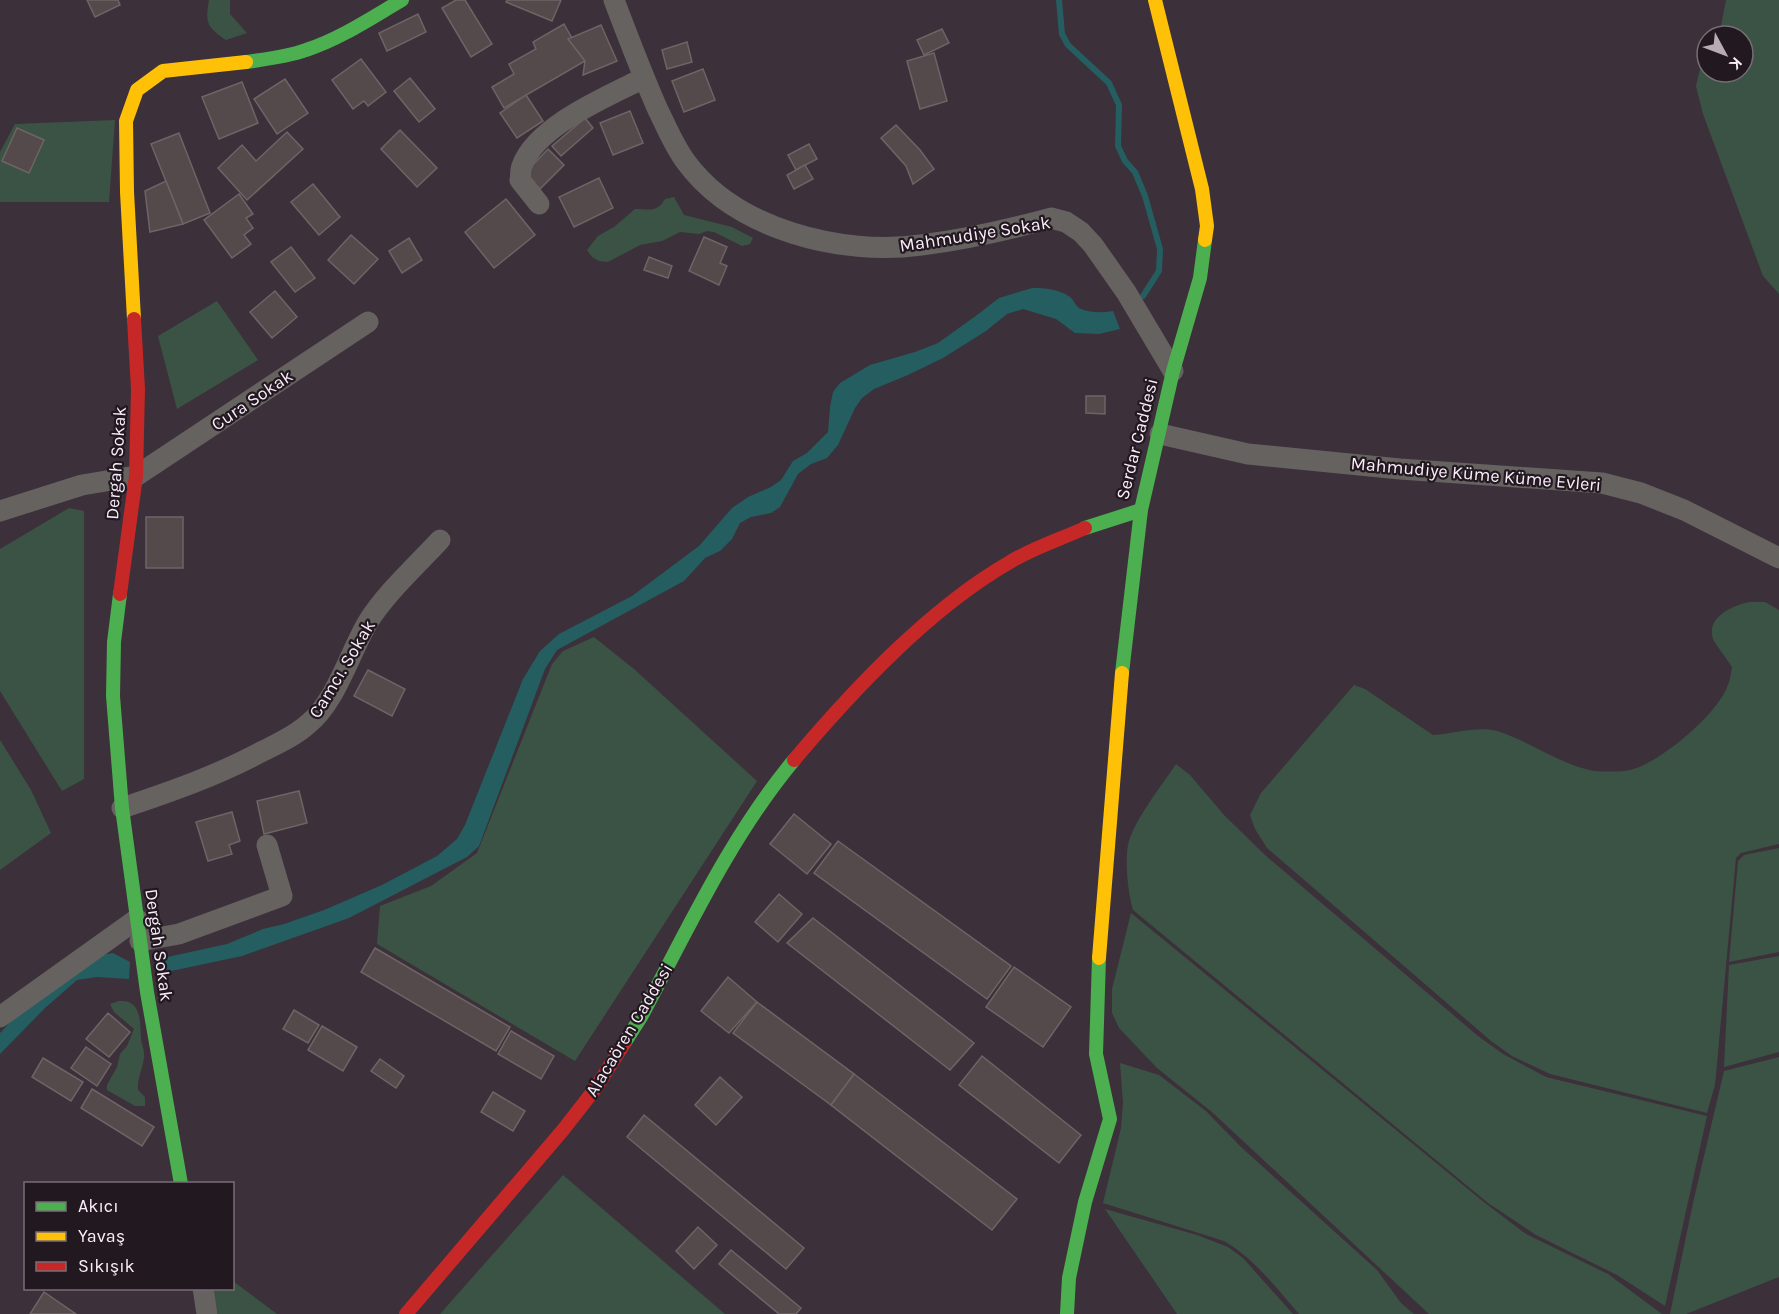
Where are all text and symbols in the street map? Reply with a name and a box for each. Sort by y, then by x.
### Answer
north arrow [1695,24,1755,84]
text: K [1725,53,1747,74]
street label: Mahmudiye Sokak [898,211,1052,257]
street label: Cura Sokak [207,365,297,435]
street label: Serdar Caddesi [1111,376,1163,502]
street label: Dergah Sokak [101,406,131,520]
street label: Mahmudiye Küme Küme Evleri [1350,452,1602,496]
street label: Camcı. Sokak [304,616,380,722]
street label: Dergah Sokak [140,887,178,1003]
street label: Alacaören Caddesi [581,959,677,1101]
legend [24,1182,234,1290]
text: Akıcı [78,1195,119,1217]
text: Yavaş [78,1225,125,1247]
text: Sıkışık [78,1255,135,1277]

